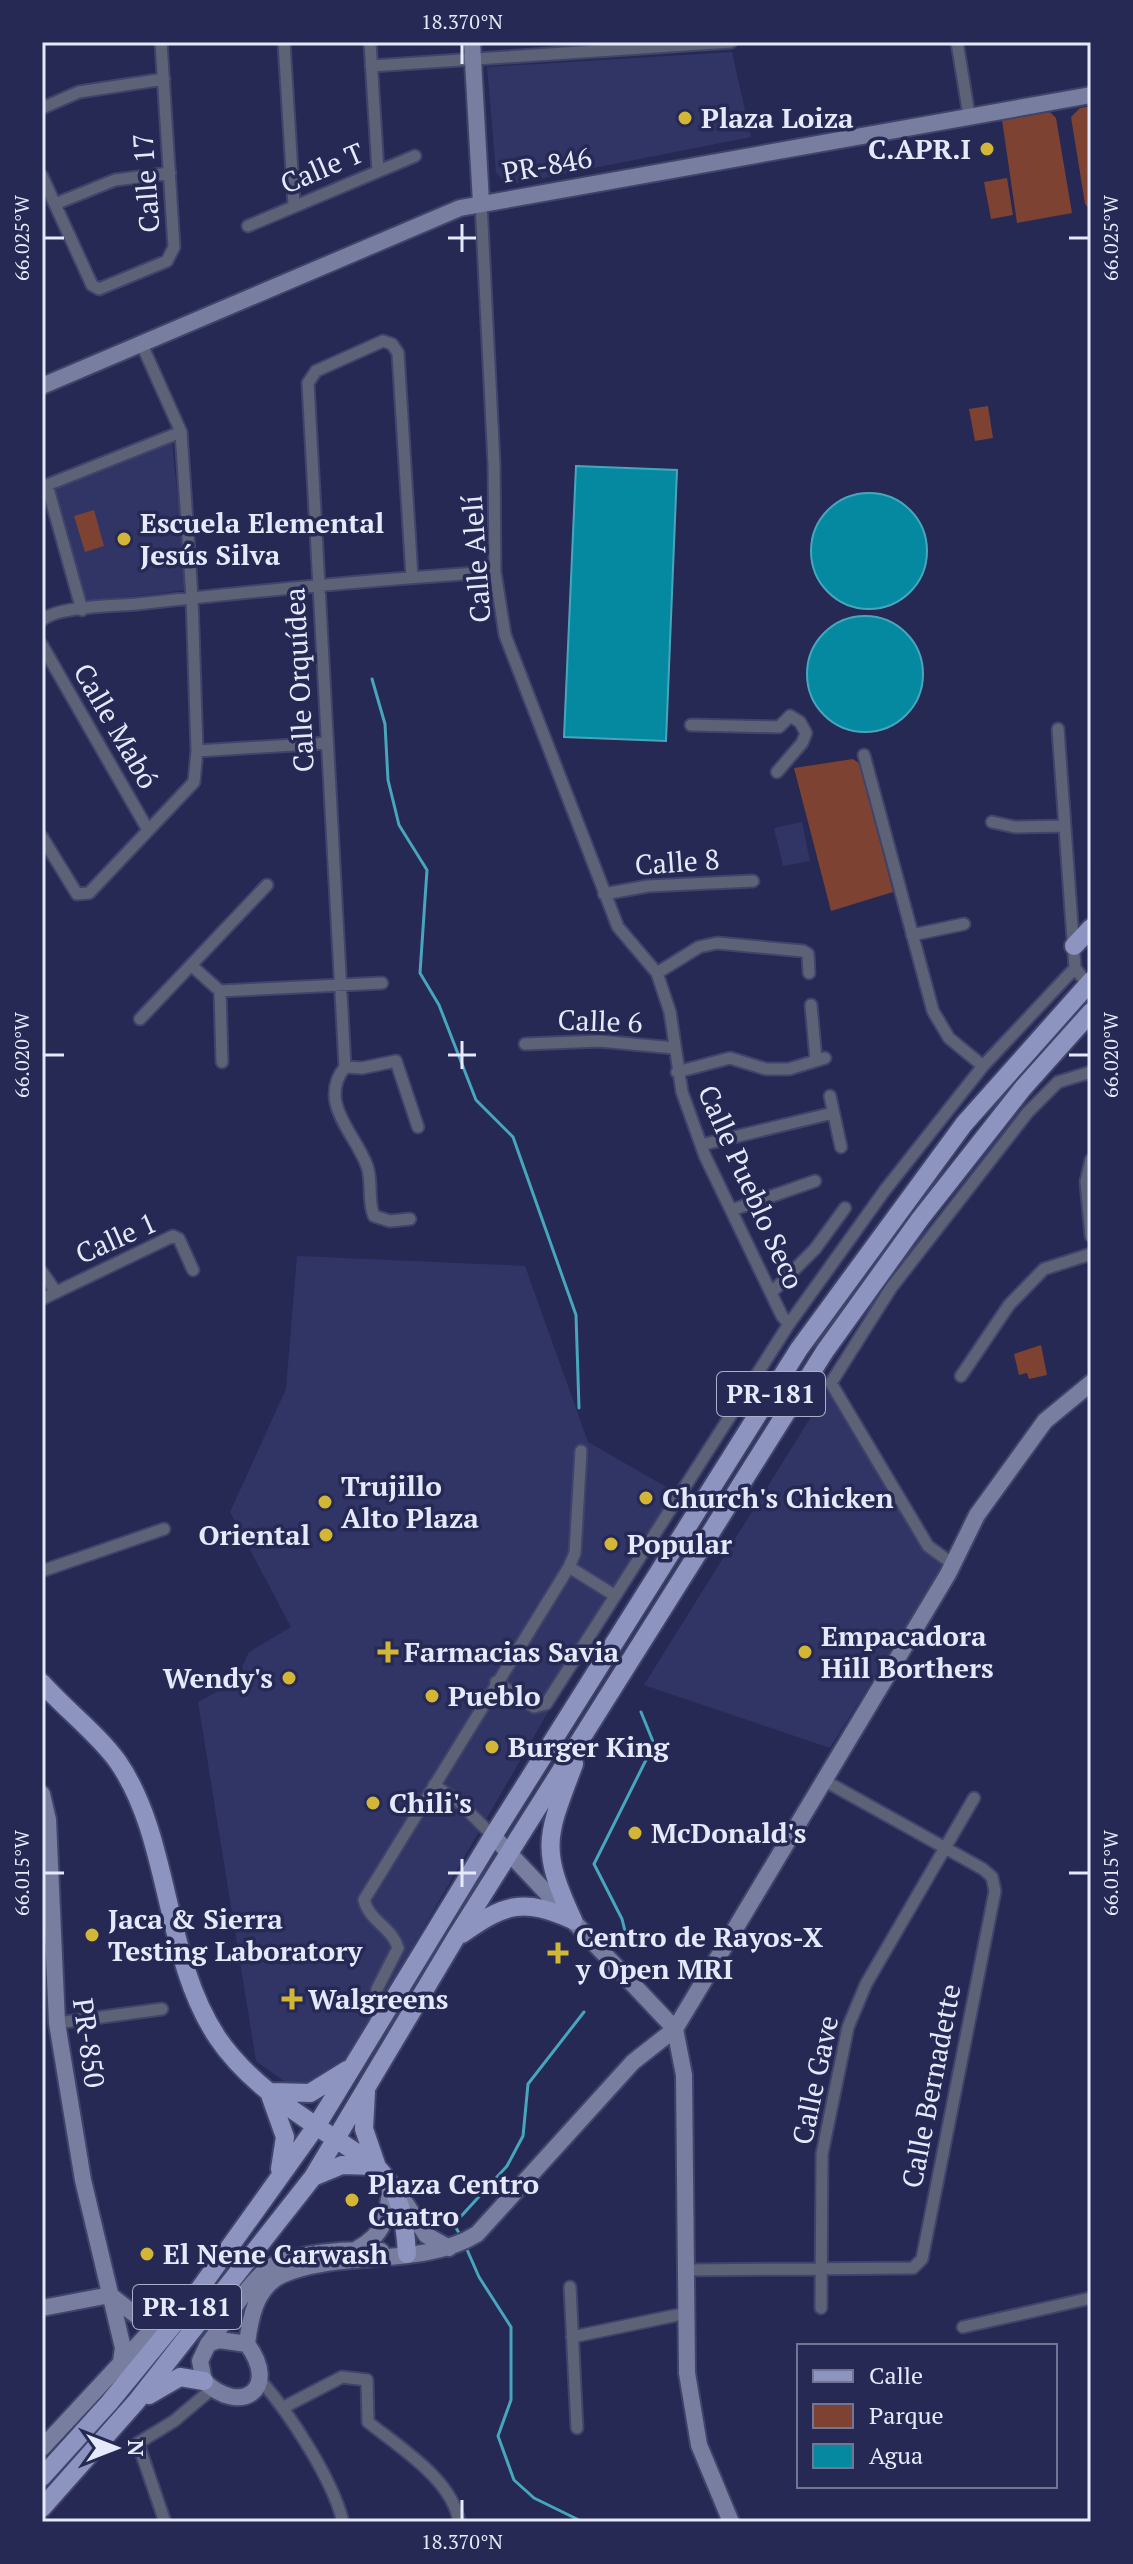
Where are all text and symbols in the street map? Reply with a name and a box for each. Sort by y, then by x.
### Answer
text: 18.370°N [421,8,503,35]
place label: Plaza Loiza [701,99,854,136]
marker: Plaza Loiza [676,109,694,127]
place label: C.APR.I [868,130,971,167]
street label: Calle 17 [124,132,167,234]
street label: Calle T [274,133,369,202]
street label: PR-846 [499,138,595,191]
marker: C.APR.I [978,140,996,158]
text: 66.025°W [8,195,35,281]
text: 66.025°W [1097,195,1124,281]
street label: Calle Alelí [453,493,498,624]
place label: Escuela Elemental Jesús Silva [140,504,384,573]
marker: Escuela Elemental Jesús Silva [115,530,133,548]
street label: Calle Orquídea [275,587,322,773]
street label: Calle Mabó [66,656,167,795]
street label: Calle 8 [633,840,721,883]
street label: Calle 6 [557,1001,643,1040]
text: 66.020°W [8,1012,35,1098]
text: 66.020°W [1097,1012,1124,1098]
street label: Calle Pueblo Seco [690,1079,813,1295]
street label: Calle 1 [70,1203,162,1272]
road number: PR-181 [717,1372,825,1416]
place label: Trujillo Alto Plaza [341,1467,479,1536]
place label: Church's Chicken [662,1479,894,1516]
marker: Church's Chicken [637,1489,655,1507]
marker: Trujillo Alto Plaza [316,1493,334,1511]
place label: Oriental [198,1516,310,1553]
place label: Popular [627,1525,732,1562]
marker: Oriental [317,1526,335,1544]
marker: Popular [602,1535,620,1553]
place label: Empacadora Hill Borthers [821,1617,994,1686]
place label: Farmacias Savia [404,1633,620,1670]
marker: Farmacias Savia [379,1643,397,1661]
marker: Empacadora Hill Borthers [796,1643,814,1661]
place label: Wendy's [163,1659,273,1696]
marker: Wendy's [280,1669,298,1687]
place label: Pueblo [448,1677,541,1714]
marker: Pueblo [423,1687,441,1705]
place label: Burger King [508,1728,670,1765]
marker: Burger King [483,1738,501,1756]
place label: Chili's [389,1784,472,1821]
marker: Chili's [364,1794,382,1812]
place label: McDonald's [651,1814,807,1851]
marker: McDonald's [626,1824,644,1842]
text: 66.015°W [8,1830,35,1916]
text: 66.015°W [1097,1830,1124,1916]
place label: Jaca & Sierra Testing Laboratory [108,1900,363,1969]
place label: Centro de Rayos-X y Open MRI [575,1918,824,1987]
marker: Jaca & Sierra Testing Laboratory [83,1926,101,1944]
marker: Centro de Rayos-X y Open MRI [547,1942,569,1964]
place label: Walgreens [308,1980,448,2017]
street label: Calle Bernadette [893,1981,968,2191]
marker: Walgreens [283,1990,301,2008]
street label: PR-850 [65,1996,114,2090]
street label: Calle Gave [783,2012,846,2148]
place label: Plaza Centro Cuatro [368,2165,539,2234]
marker: Plaza Centro Cuatro [343,2191,361,2209]
place label: El Nene Carwash [163,2235,388,2272]
marker: El Nene Carwash [138,2245,156,2263]
road number: PR-181 [133,2285,241,2329]
legend [797,2344,1057,2488]
text: Calle [869,2359,923,2391]
text: Parque [869,2399,944,2431]
north arrow [76,2408,156,2488]
text: Agua [869,2439,923,2471]
text: N [122,2440,151,2457]
text: 18.370°N [421,2528,503,2555]

